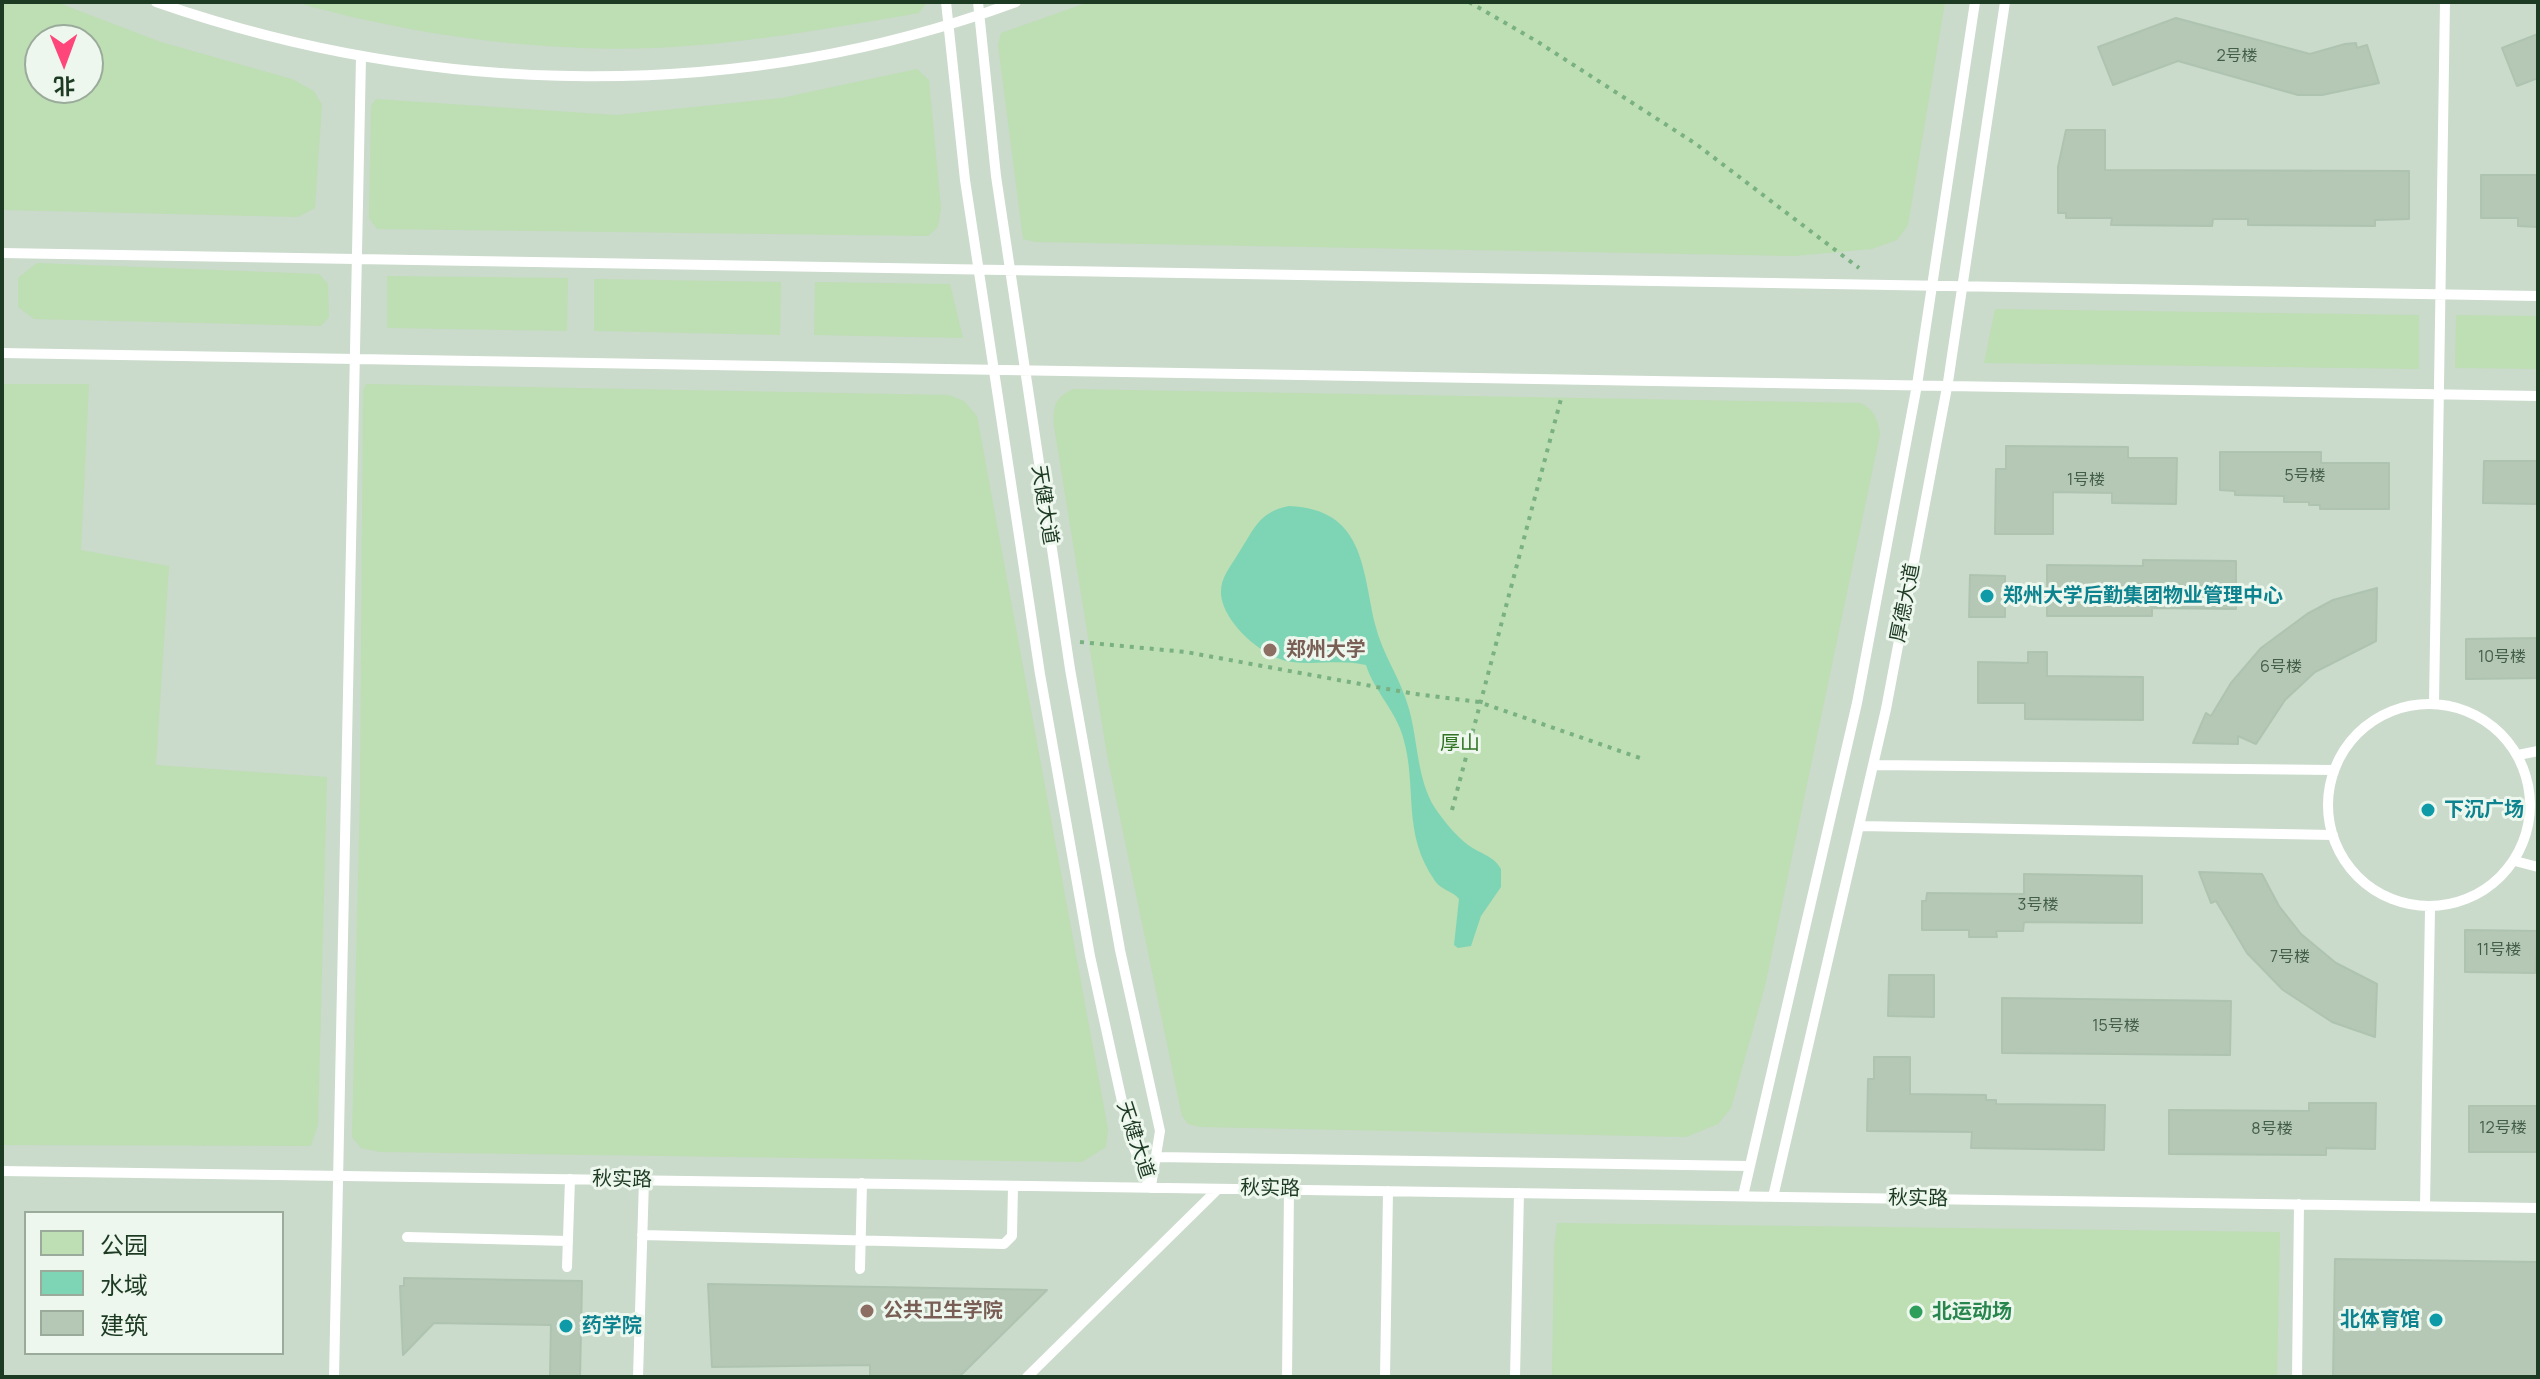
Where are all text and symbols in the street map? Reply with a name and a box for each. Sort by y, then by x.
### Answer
north arrow [24,24,104,104]
house number: 2号楼 [2216,47,2258,67]
text: 北 [53,71,76,101]
street label: 天健大道 [1026,464,1062,546]
house number: 5号楼 [2284,467,2326,487]
house number: 1号楼 [2067,471,2105,491]
street label: 厚德大道 [1887,561,1925,645]
place label: 郑州大学后勤集团物业管理中心 [2003,584,2283,608]
marker: 郑州大学后勤集团物业管理中心 [1978,587,1996,605]
place label: 郑州大学 [1286,638,1366,662]
marker: 郑州大学 [1261,641,1279,659]
house number: 10号楼 [2478,648,2526,668]
house number: 6号楼 [2260,658,2302,678]
park label: 厚山 [1440,732,1480,756]
place label: 下沉广场 [2444,798,2524,822]
marker: 下沉广场 [2419,801,2437,819]
house number: 3号楼 [2018,896,2058,916]
house number: 11号楼 [2477,941,2521,961]
house number: 7号楼 [2270,948,2310,968]
house number: 15号楼 [2092,1017,2140,1037]
street label: 天健大道 [1111,1098,1159,1182]
house number: 12号楼 [2479,1119,2527,1139]
house number: 8号楼 [2251,1120,2293,1140]
street label: 秋实路 [592,1167,652,1193]
street label: 秋实路 [1240,1176,1300,1202]
street label: 秋实路 [1888,1186,1948,1212]
legend [24,1211,284,1355]
text: 公园 [100,1228,148,1261]
text: 水域 [100,1268,148,1301]
place label: 公共卫生学院 [883,1299,1003,1323]
place label: 北运动场 [1932,1300,2012,1324]
marker: 公共卫生学院 [858,1302,876,1320]
marker: 北运动场 [1907,1303,1925,1321]
text: 建筑 [100,1308,148,1341]
place label: 北体育馆 [2340,1308,2420,1332]
marker: 北体育馆 [2427,1311,2445,1329]
place label: 药学院 [582,1314,642,1338]
marker: 药学院 [557,1317,575,1335]

